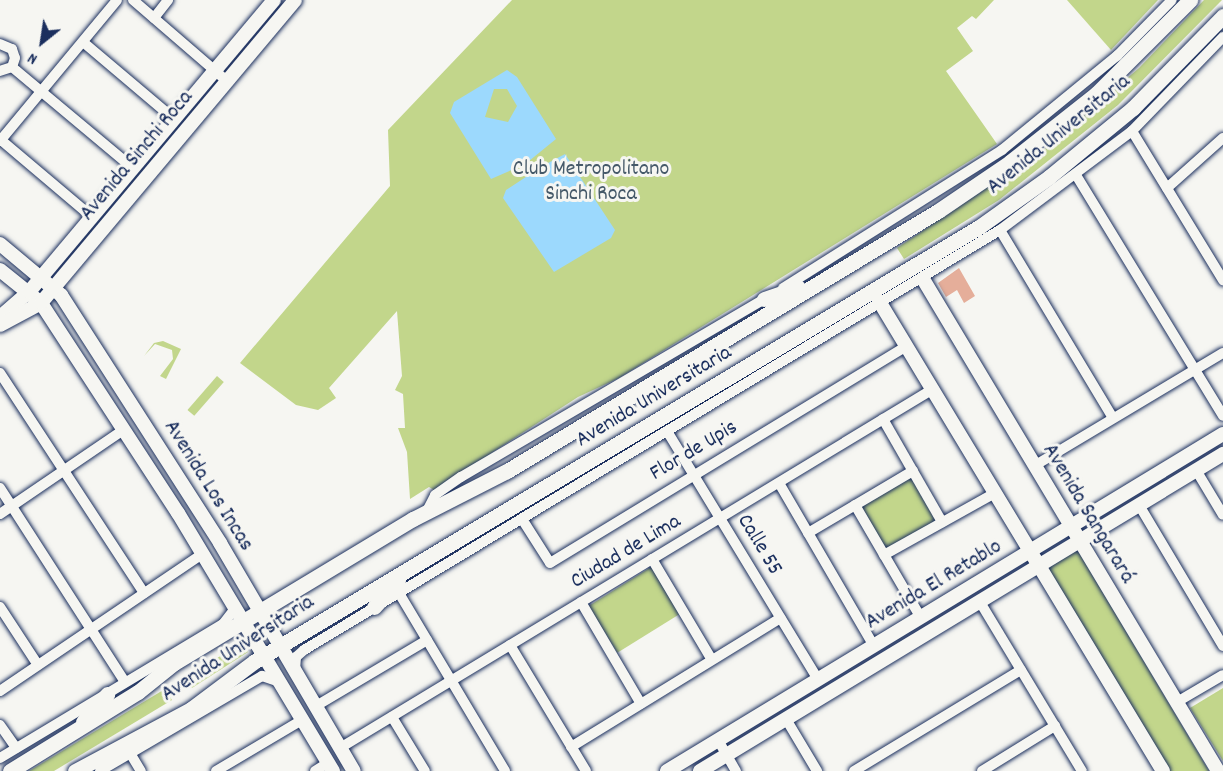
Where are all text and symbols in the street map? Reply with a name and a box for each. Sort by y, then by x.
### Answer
north arrow [12,12,72,72]
text: N [24,46,42,70]
street label: Avenida Universitaria [982,69,1136,201]
street label: Avenida Sinchi Roca [75,85,199,227]
park label: Club Metropolitano Sinchi Roca [513,156,669,208]
street label: Avenida Universitaria [571,340,737,454]
street label: Flor de Upis [646,415,742,487]
street label: Avenida Los Incas [157,416,259,556]
street label: Avenida Sangarará [1036,439,1140,589]
street label: Ciudad de Lima [566,509,686,595]
street label: Calle 55 [730,510,788,580]
street label: Avenida El Retablo [861,534,1007,636]
street label: Avenida Universitaria [157,590,319,708]

